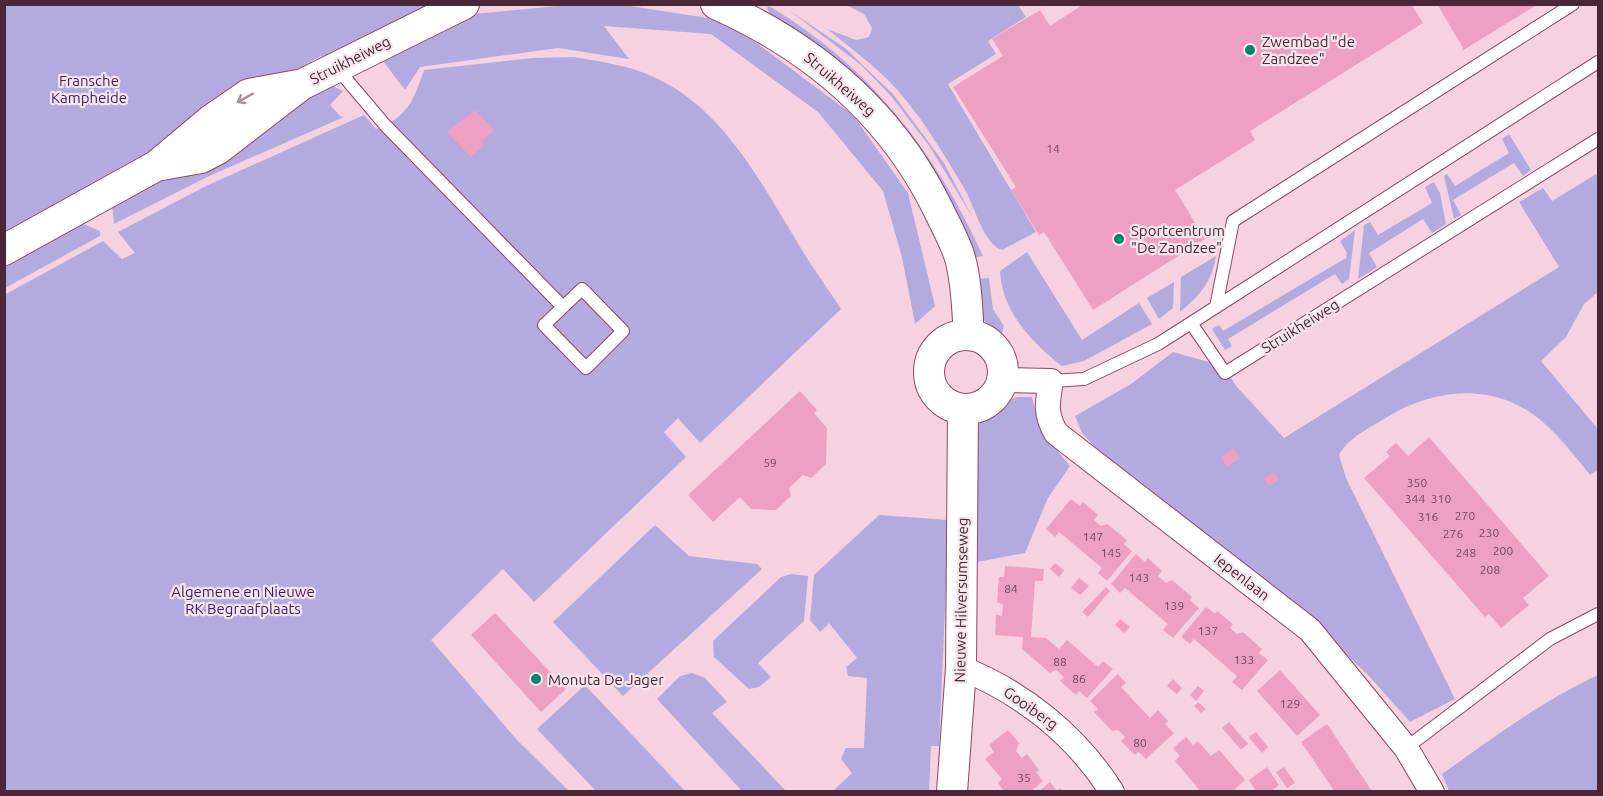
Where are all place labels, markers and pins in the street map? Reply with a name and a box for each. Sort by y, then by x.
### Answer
place label: Zwembad "de Zandzee" [1262,33,1355,67]
marker: Zwembad "de Zandzee" [1243,43,1257,57]
place label: Sportcentrum "De Zandzee" [1131,222,1225,256]
marker: Sportcentrum "De Zandzee" [1112,232,1126,246]
place label: Monuta De Jager [548,671,664,688]
marker: Monuta De Jager [529,672,543,686]

